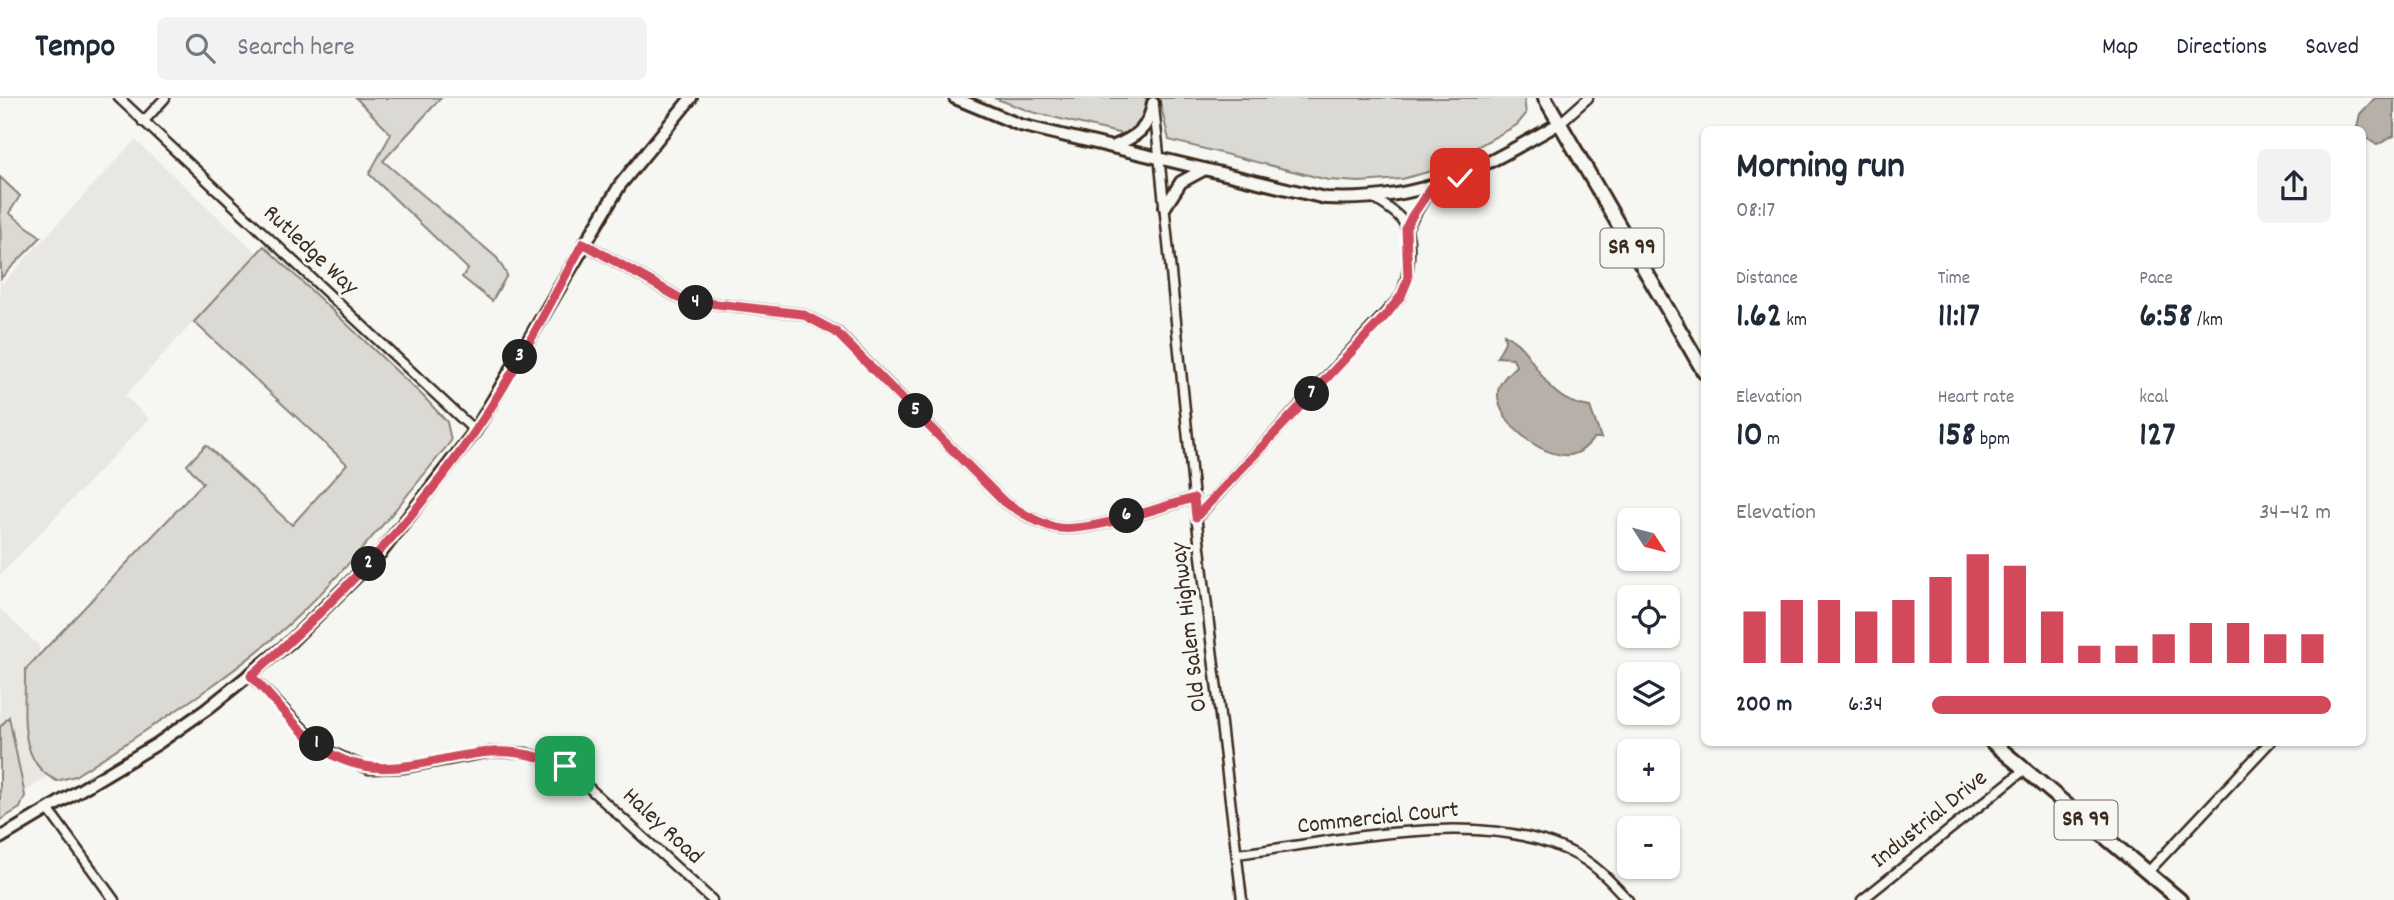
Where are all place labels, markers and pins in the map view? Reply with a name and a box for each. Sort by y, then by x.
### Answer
pin [1430,148,1490,208]
pin: 4 [678,286,714,320]
pin: 3 [503,340,538,374]
pin: 7 [1294,376,1330,412]
pin: 5 [898,394,934,428]
pin: 6 [1110,498,1144,534]
pin: 2 [352,546,386,582]
pin: 1 [300,726,334,762]
pin [535,736,595,796]

